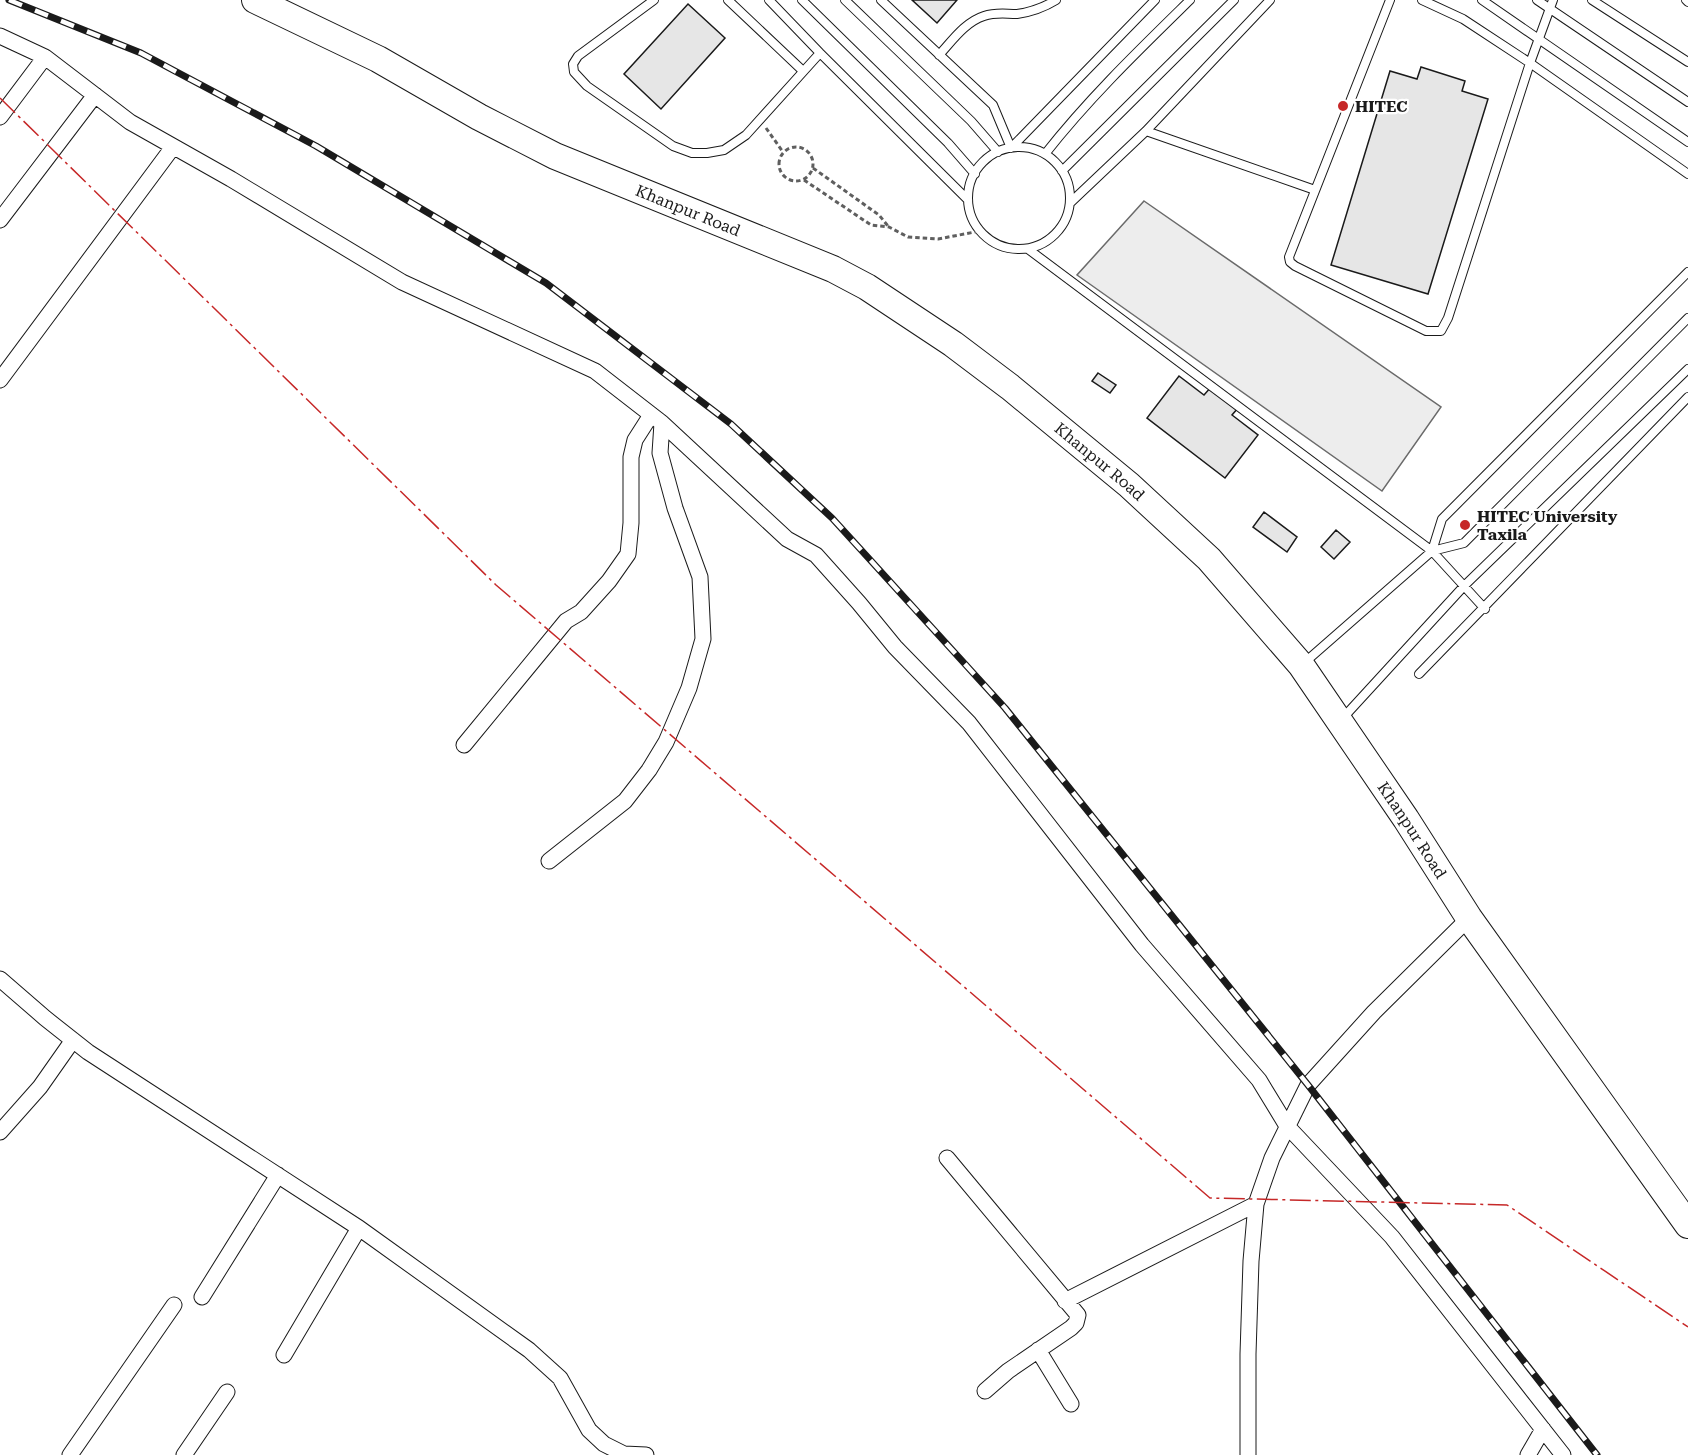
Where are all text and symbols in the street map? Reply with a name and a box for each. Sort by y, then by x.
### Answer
place label: HITEC [1355,97,1408,116]
marker: HITEC [1336,99,1350,113]
street label: Khanpur Road [633,181,743,240]
street label: Khanpur Road [1051,419,1148,505]
place label: HITEC University Taxila [1477,507,1618,544]
marker: HITEC University Taxila [1458,518,1472,532]
street label: Khanpur Road [1373,778,1450,882]

